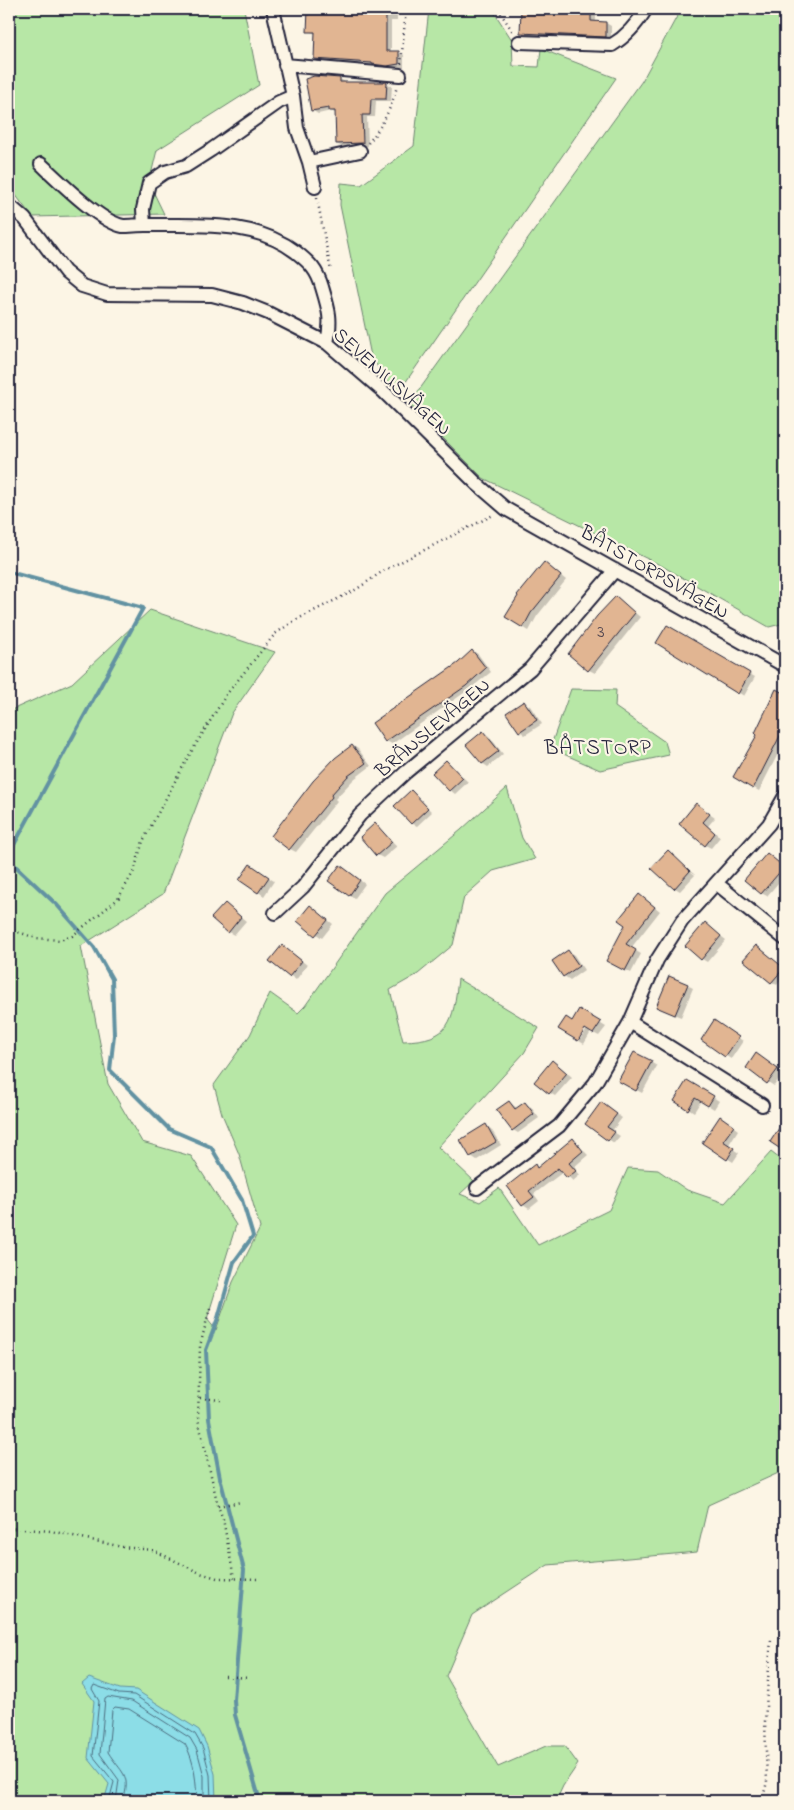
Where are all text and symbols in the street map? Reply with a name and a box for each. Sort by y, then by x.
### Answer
street label: SEVENIUSVÄGEN [326,322,457,444]
street label: BÅTSTORPSVÄGEN [573,518,734,628]
house number: 3 [597,620,605,646]
street label: BRÄNSLEVÄGEN [369,672,498,786]
district label: BÅTSTORP [543,733,652,764]

